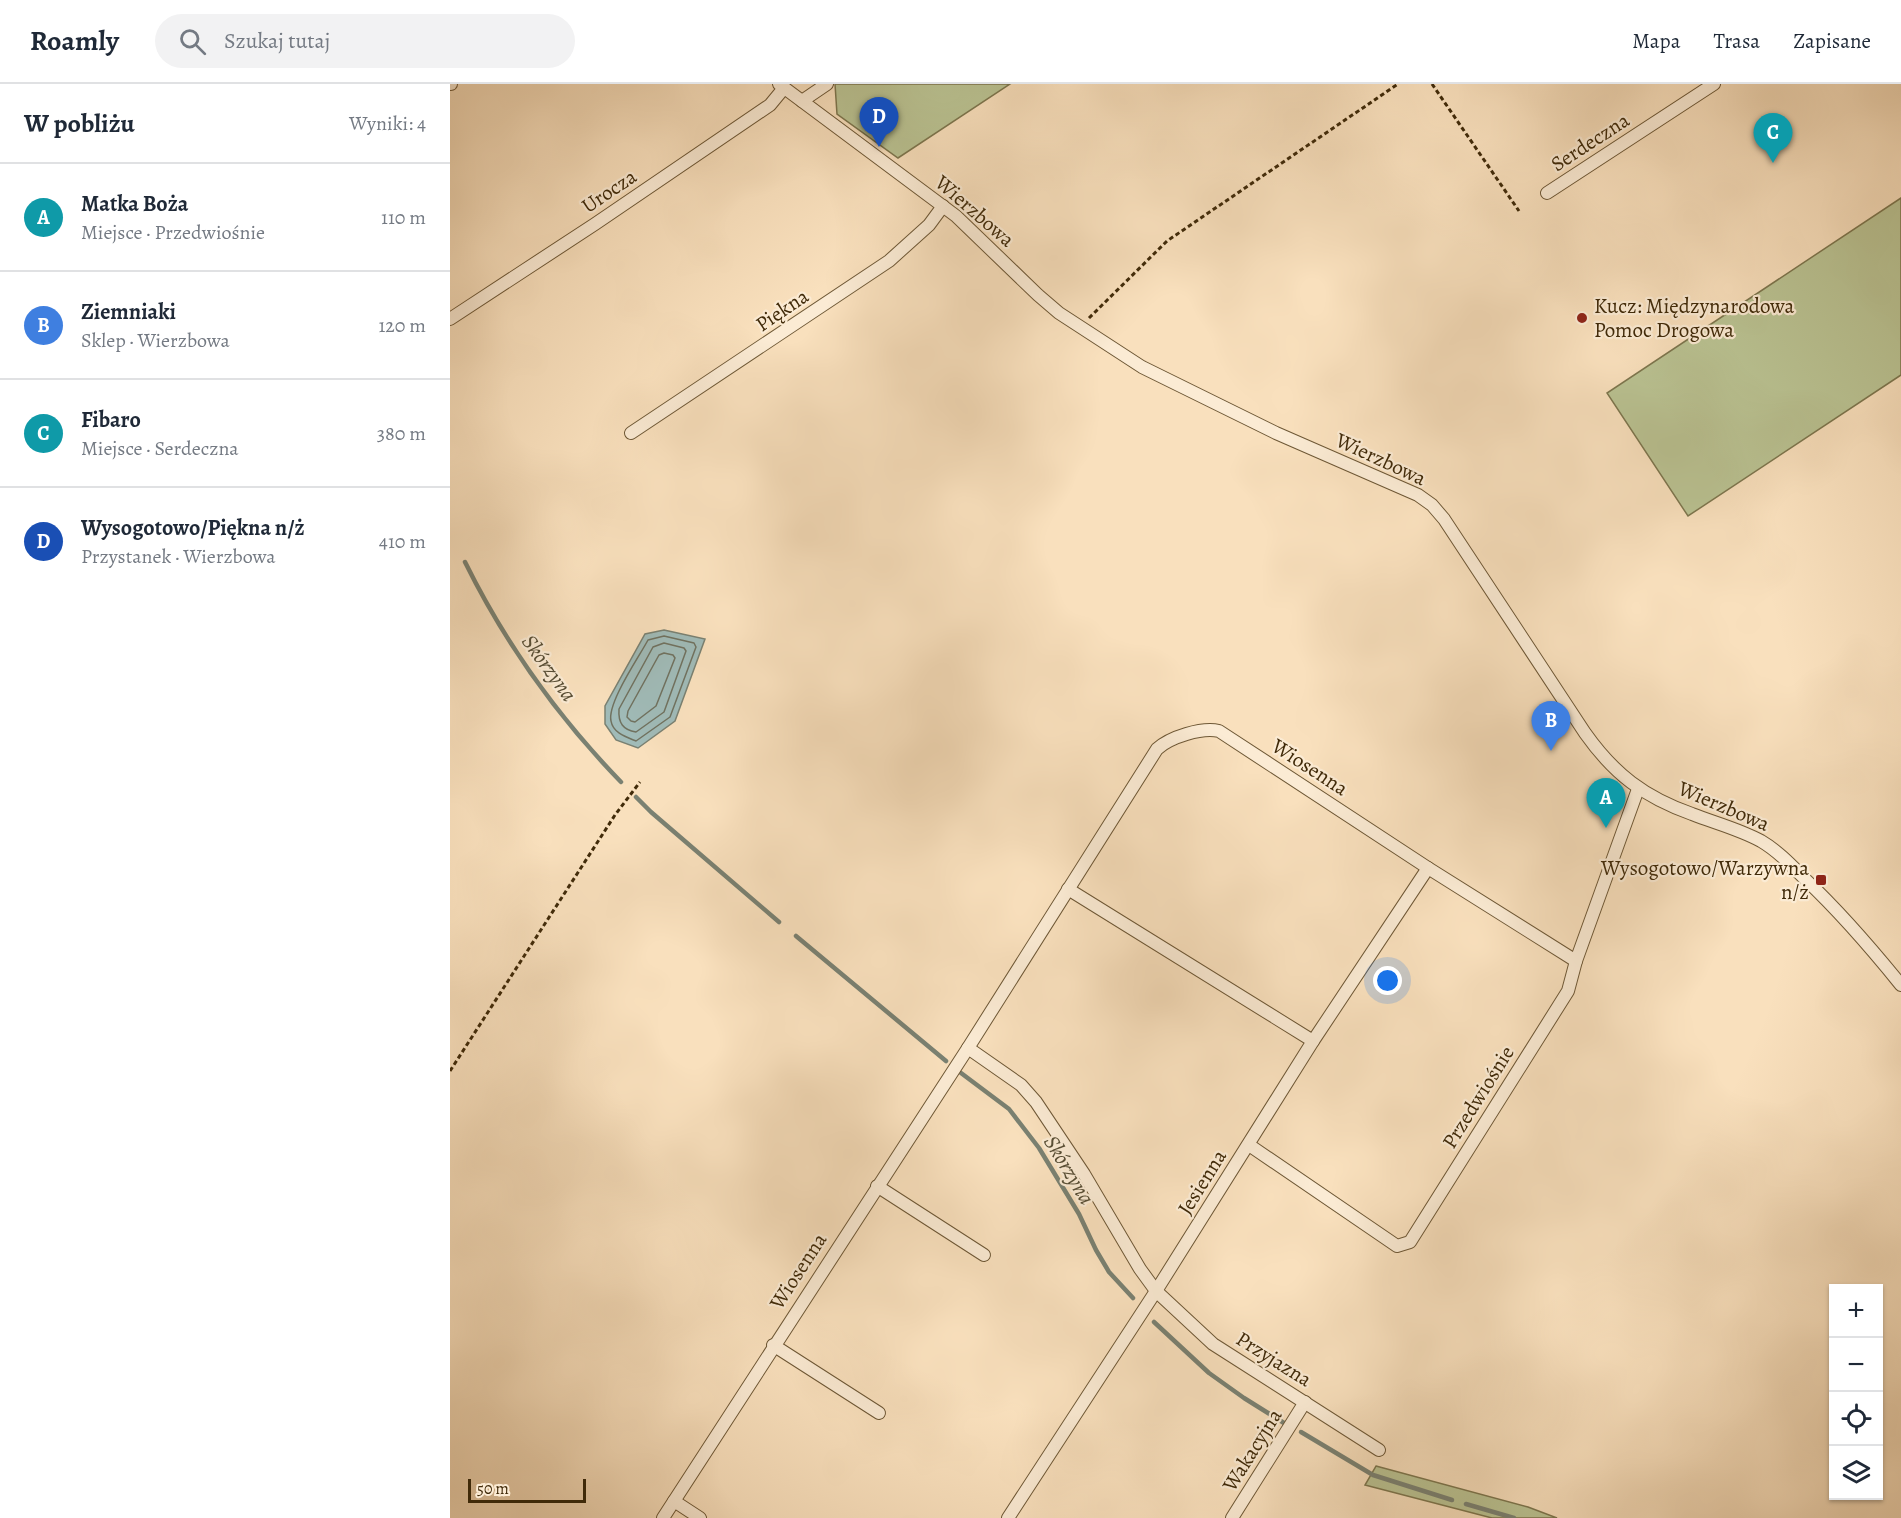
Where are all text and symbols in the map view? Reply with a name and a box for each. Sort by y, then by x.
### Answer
search box [155,14,575,68]
text: Roamly [30,22,119,60]
icon: search [176,25,209,58]
text: Szukaj tutaj [224,26,330,56]
text: Mapa [1632,27,1680,55]
text: Trasa [1713,27,1760,55]
text: Zapisane [1793,27,1871,55]
pin: D [860,98,898,147]
text: W pobliżu [24,106,135,141]
street label: Serdeczna [1545,106,1635,178]
text: Wyniki: 4 [349,110,426,137]
pin: C [1754,113,1792,163]
street label: Urocza [576,162,642,220]
street label: Wierzbowa [929,168,1021,253]
text: Matka Boża [81,189,188,219]
text: A [37,204,50,231]
text: 110 m [381,204,426,231]
text: Miejsce · Przedwiośnie [81,219,265,246]
street label: Piękna [750,282,814,338]
place label: Kucz: Międzynarodowa Pomoc Drogowa [1594,292,1795,344]
text: Ziemniaki [81,297,176,327]
marker: Kucz: Międzynarodowa Pomoc Drogowa [1575,311,1589,325]
text: B [37,312,50,339]
text: 120 m [378,312,426,339]
text: Sklep · Wierzbowa [81,327,230,354]
text: Fibaro [81,405,141,435]
text: C [37,420,50,447]
text: 380 m [377,420,426,447]
street label: Wierzbowa [1330,425,1431,492]
text: Miejsce · Serdeczna [81,435,239,462]
text: Wysogotowo/Piękna n/ż [81,513,305,543]
text: D [37,528,50,555]
text: 410 m [379,528,426,555]
text: Przystanek · Wierzbowa [81,543,276,570]
water label: Skórzyna [514,628,584,708]
pin: B [1532,702,1570,751]
street label: Wiosenna [1266,731,1354,802]
street label: Wierzbowa [1673,774,1774,838]
pin: A [1586,778,1626,828]
place label: Wysogotowo/Warzywna n/ż [1600,854,1809,906]
marker: Wysogotowo/Warzywna n/ż [1814,873,1828,887]
your location [1373,966,1402,995]
street label: Przedwiośnie [1435,1040,1521,1154]
water label: Skórzyna [1036,1130,1102,1210]
street label: Jesienna [1171,1144,1233,1220]
street label: Wiosenna [762,1227,833,1315]
map controls [1829,1284,1883,1500]
button: + [1829,1284,1883,1338]
street label: Przyjazna [1231,1325,1317,1393]
button: − [1829,1338,1883,1392]
button: locate [1829,1392,1883,1446]
street label: Wakacyjna [1215,1403,1288,1497]
button: layers [1829,1446,1883,1500]
scale bar [468,1476,586,1504]
text: 50 m [477,1478,509,1500]

